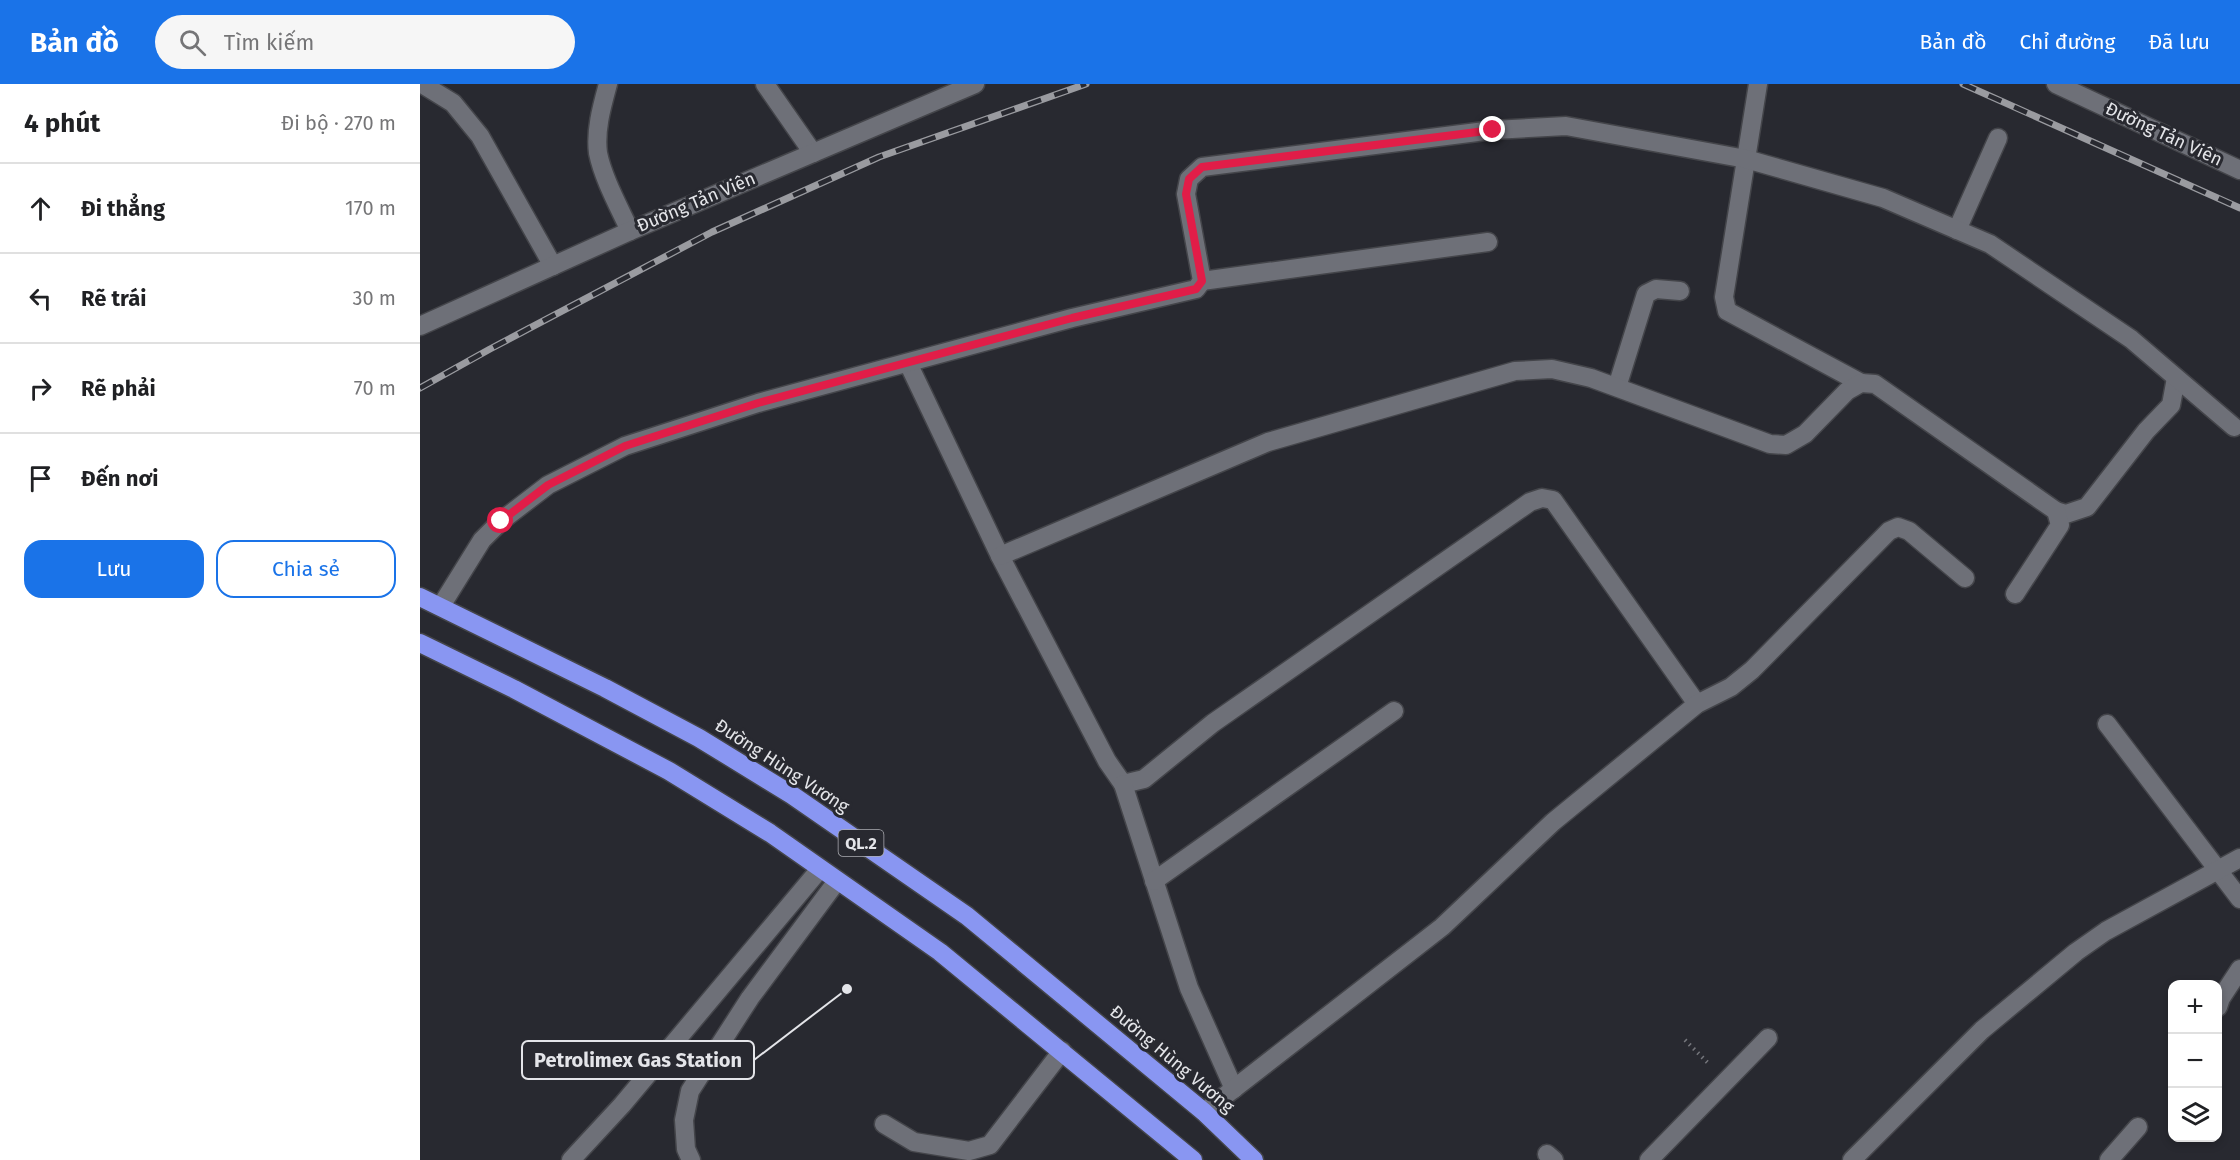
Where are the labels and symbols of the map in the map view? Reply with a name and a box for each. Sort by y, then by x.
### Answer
street label: Đường Tản Viên [2102,97,2226,171]
route end [1479,116,1505,142]
street label: Đường Tản Viên [633,167,759,237]
route start [487,507,513,533]
street label: Đường Hùng Vương [711,714,854,818]
road number: QL.2 [838,830,884,856]
street label: Đường Hùng Vương [1105,1001,1239,1118]
callout: Petrolimex Gas Station [522,1041,754,1079]
text: Petrolimex Gas Station [534,1048,742,1072]

